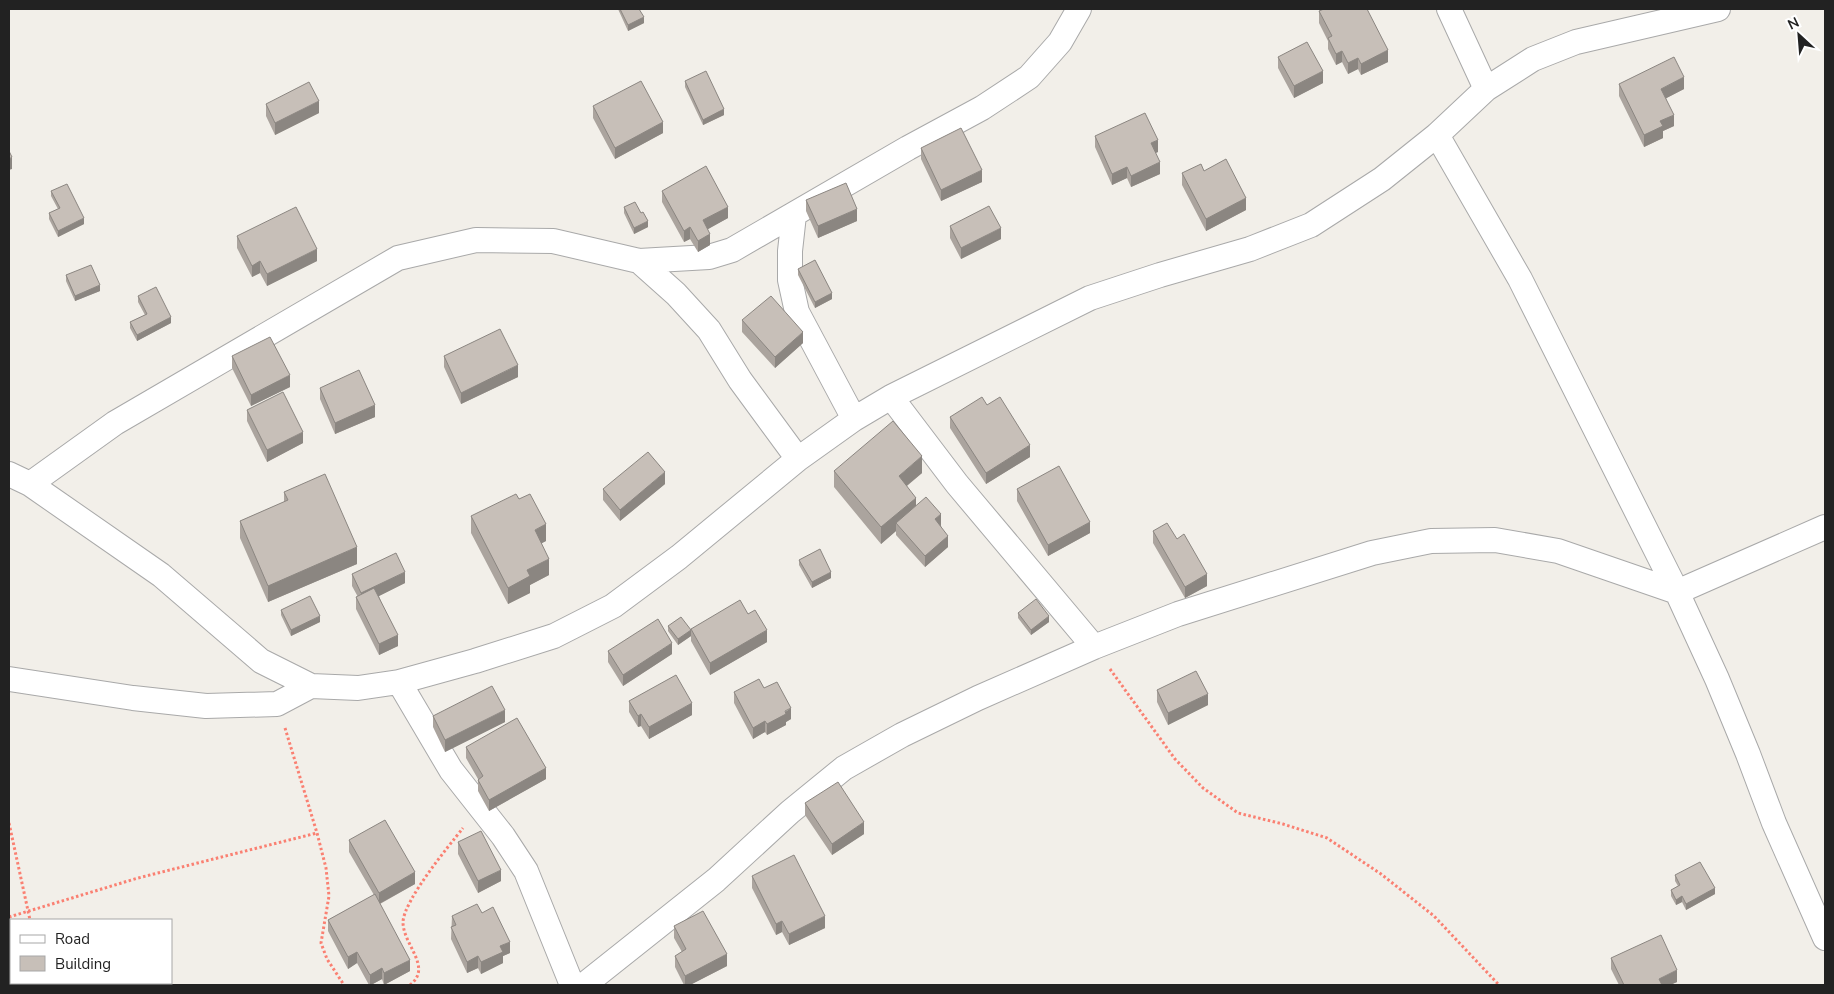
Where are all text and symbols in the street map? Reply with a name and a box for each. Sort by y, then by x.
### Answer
north arrow [1774,10,1824,60]
text: N [1785,13,1802,35]
legend [10,919,172,984]
text: Road [55,929,90,949]
text: Building [55,954,111,974]

